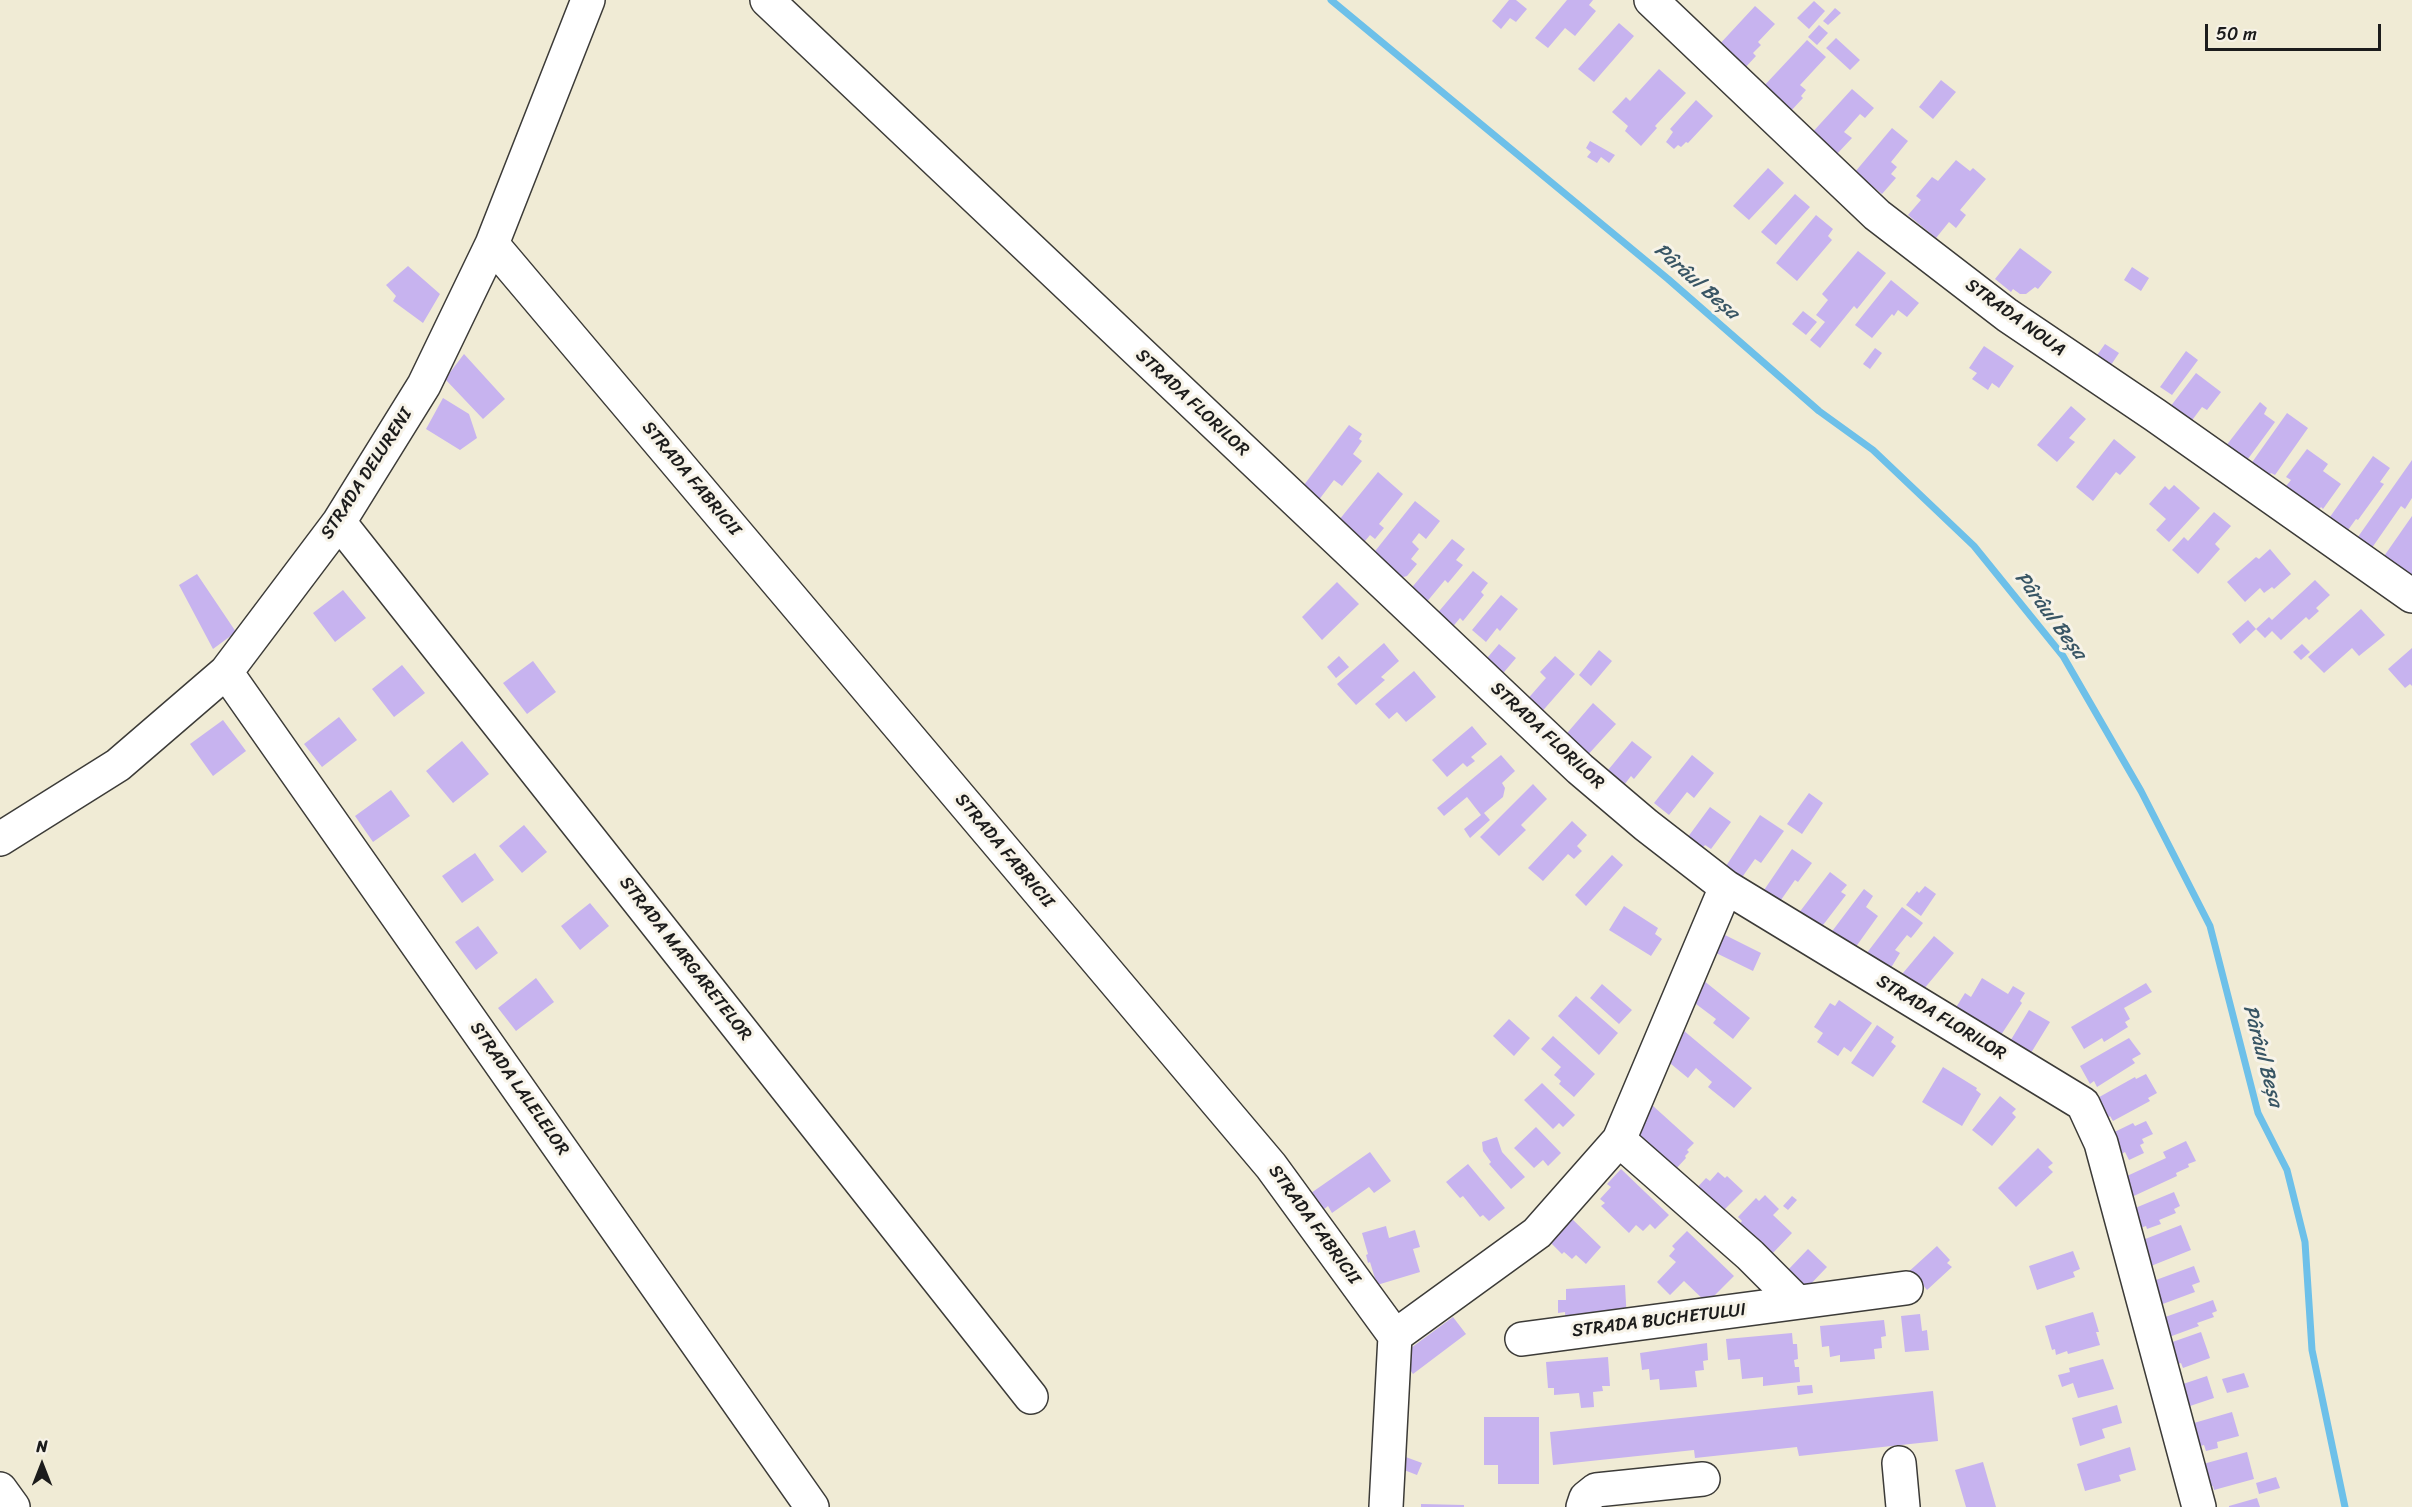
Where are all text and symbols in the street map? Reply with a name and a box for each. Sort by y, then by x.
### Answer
scale bar [2208,12,2384,50]
text: 50 m [2216,18,2257,50]
water label: Pârâul Beșa [1649,239,1743,325]
street label: STRADA NOUA [1961,275,2069,361]
street label: STRADA FLORILOR [1131,345,1253,461]
street label: STRADA DELURENI [317,405,417,543]
street label: STRADA FABRICII [637,418,745,540]
water label: Pârâul Beșa [2009,567,2091,665]
street label: STRADA FLORILOR [1486,678,1608,794]
street label: STRADA FABRICII [950,790,1058,912]
street label: STRADA MARGARETELOR [614,873,756,1045]
street label: STRADA FLORILOR [1872,971,2010,1065]
water label: Pârâul Beșa [2237,1003,2287,1109]
street label: STRADA LALELELOR [465,1018,573,1160]
street label: STRADA FABRICII [1263,1161,1365,1289]
street label: STRADA BUCHETULUI [1571,1300,1747,1342]
text: N [36,1432,48,1461]
north arrow [12,1435,72,1495]

